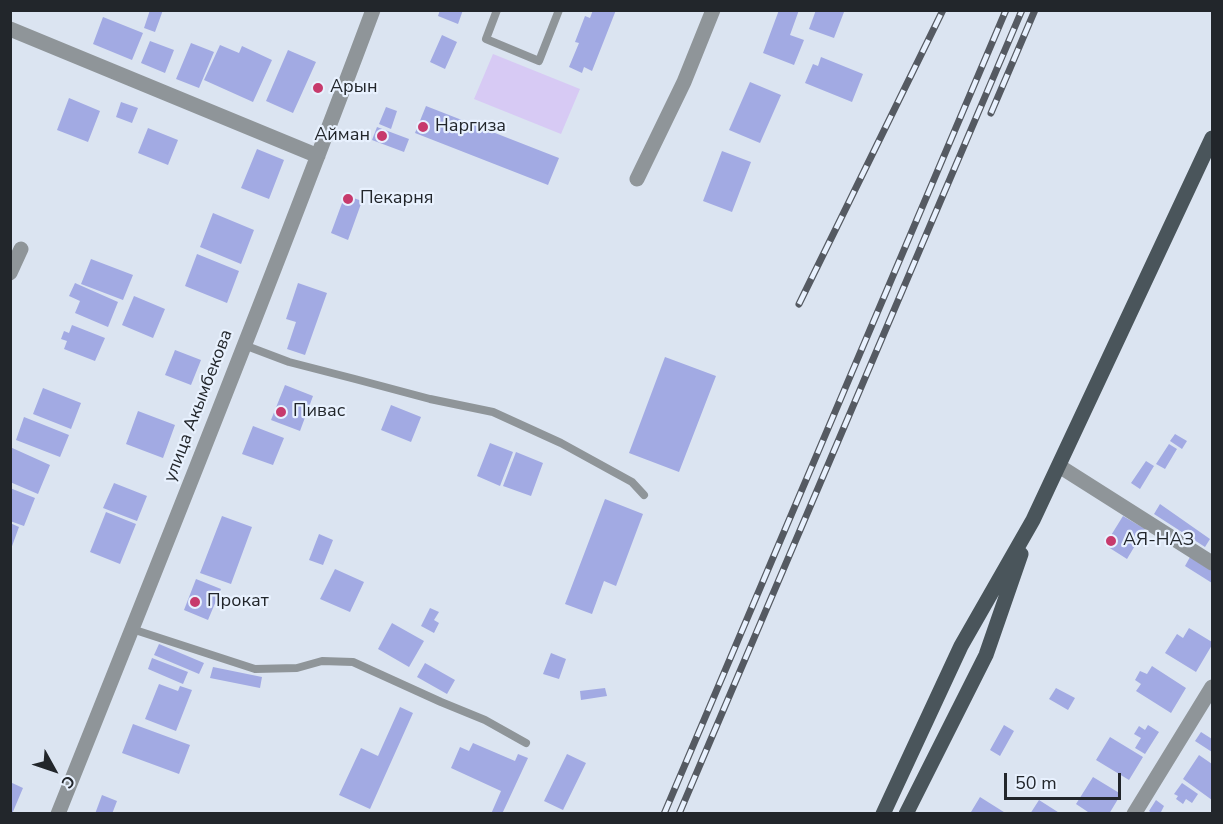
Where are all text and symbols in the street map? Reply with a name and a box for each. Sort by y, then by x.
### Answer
place label: Арын [330,77,378,99]
marker: Арын [311,81,325,95]
place label: Наргиза [435,116,506,138]
marker: Наргиза [416,120,430,134]
place label: Айман [314,125,370,147]
marker: Айман [375,129,389,143]
place label: Пекарня [360,188,433,210]
marker: Пекарня [341,192,355,206]
street label: улица Акымбекова [160,327,238,485]
place label: Пивас [293,401,345,423]
marker: Пивас [274,405,288,419]
place label: АЯ-НАЗ [1123,530,1194,552]
marker: АЯ-НАЗ [1104,534,1118,548]
place label: Прокат [207,591,269,613]
marker: Прокат [188,595,202,609]
north arrow [24,740,84,800]
scale bar [1007,761,1124,799]
text: С [56,770,80,793]
text: 50 m [1015,771,1057,795]

